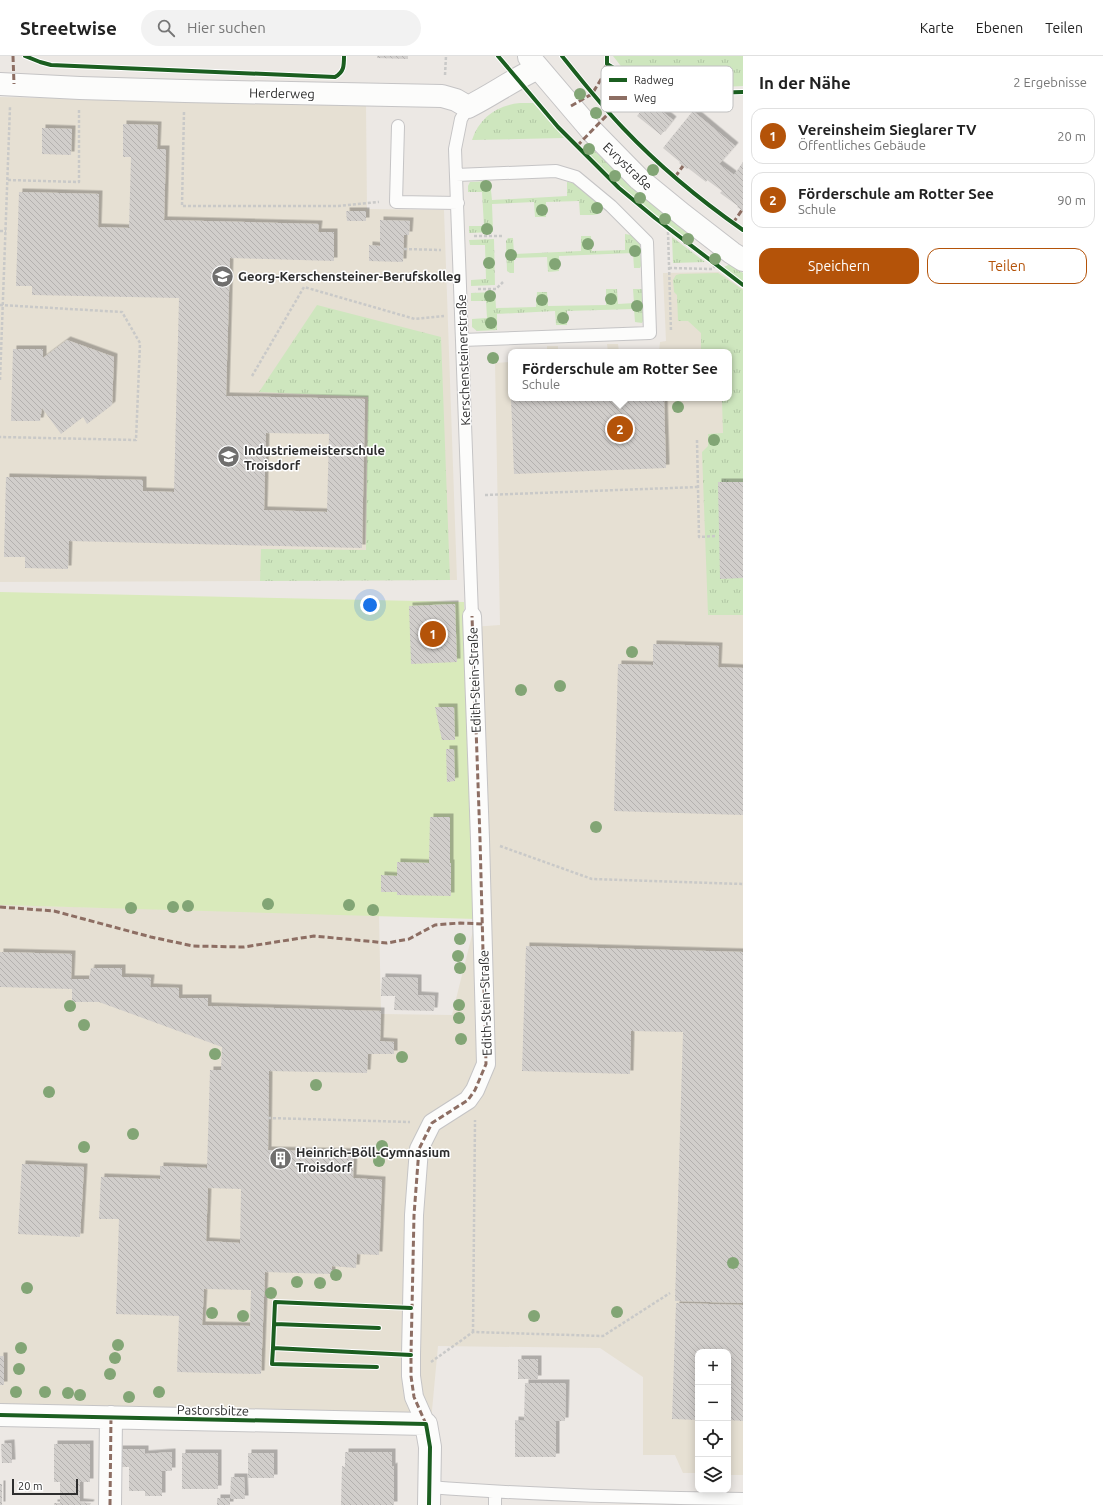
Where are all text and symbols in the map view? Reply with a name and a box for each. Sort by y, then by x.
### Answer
search box [141,10,421,46]
text: Streetwise [20,17,117,39]
icon: search [155,17,177,39]
text: Hier suchen [187,19,266,36]
text: Karte [920,20,954,36]
text: Ebenen [976,20,1023,36]
text: Teilen [1045,20,1083,36]
legend [601,66,733,112]
text: In der Nähe [759,73,851,92]
text: Radweg [634,74,674,86]
text: 2 Ergebnisse [1013,75,1087,89]
street label: Herderweg [249,85,315,101]
text: Weg [634,92,656,104]
text: Vereinsheim Sieglarer TV [798,121,977,138]
text: 1 [769,129,777,143]
text: 20 m [1057,129,1086,143]
text: Öffentliches Gebäude [798,138,926,152]
street label: Evrystraße [601,139,655,193]
text: Förderschule am Rotter See [798,185,994,202]
text: 2 [769,193,777,207]
text: 90 m [1057,193,1086,207]
text: Schule [798,202,836,216]
button: Speichern [759,248,919,284]
button: Teilen [927,248,1087,284]
school or university icon: Georg-Kerschensteiner-Berufskolleg [210,263,236,289]
place label: Georg-Kerschensteiner-Berufskolleg [238,269,461,283]
street label: Kerschensteinerstraße [454,294,472,426]
popup [508,349,732,401]
text: Förderschule am Rotter See [522,360,718,377]
text: Schule [522,377,560,391]
pin: 2 [607,414,633,444]
place label: Industriemeisterschule Troisdorf [244,443,385,472]
school or university icon: Industriemeisterschule Troisdorf [216,444,242,470]
your location [360,595,380,615]
pin: 1 [420,619,446,649]
street label: Edith-Stein-Straße [465,627,483,733]
street label: Edith-Stein-Straße [476,950,494,1056]
place label: Heinrich-Böll-Gymnasium Troisdorf [296,1145,450,1174]
building icon: Heinrich-Böll-Gymnasium Troisdorf [267,1146,293,1172]
map controls [695,1349,731,1493]
button: + [695,1349,731,1385]
button: − [695,1385,731,1421]
street label: Pastorsbitze [177,1402,249,1418]
button: locate [695,1421,731,1457]
button: layers [695,1457,731,1493]
scale bar [12,1477,78,1496]
text: 20 m [18,1480,42,1492]

